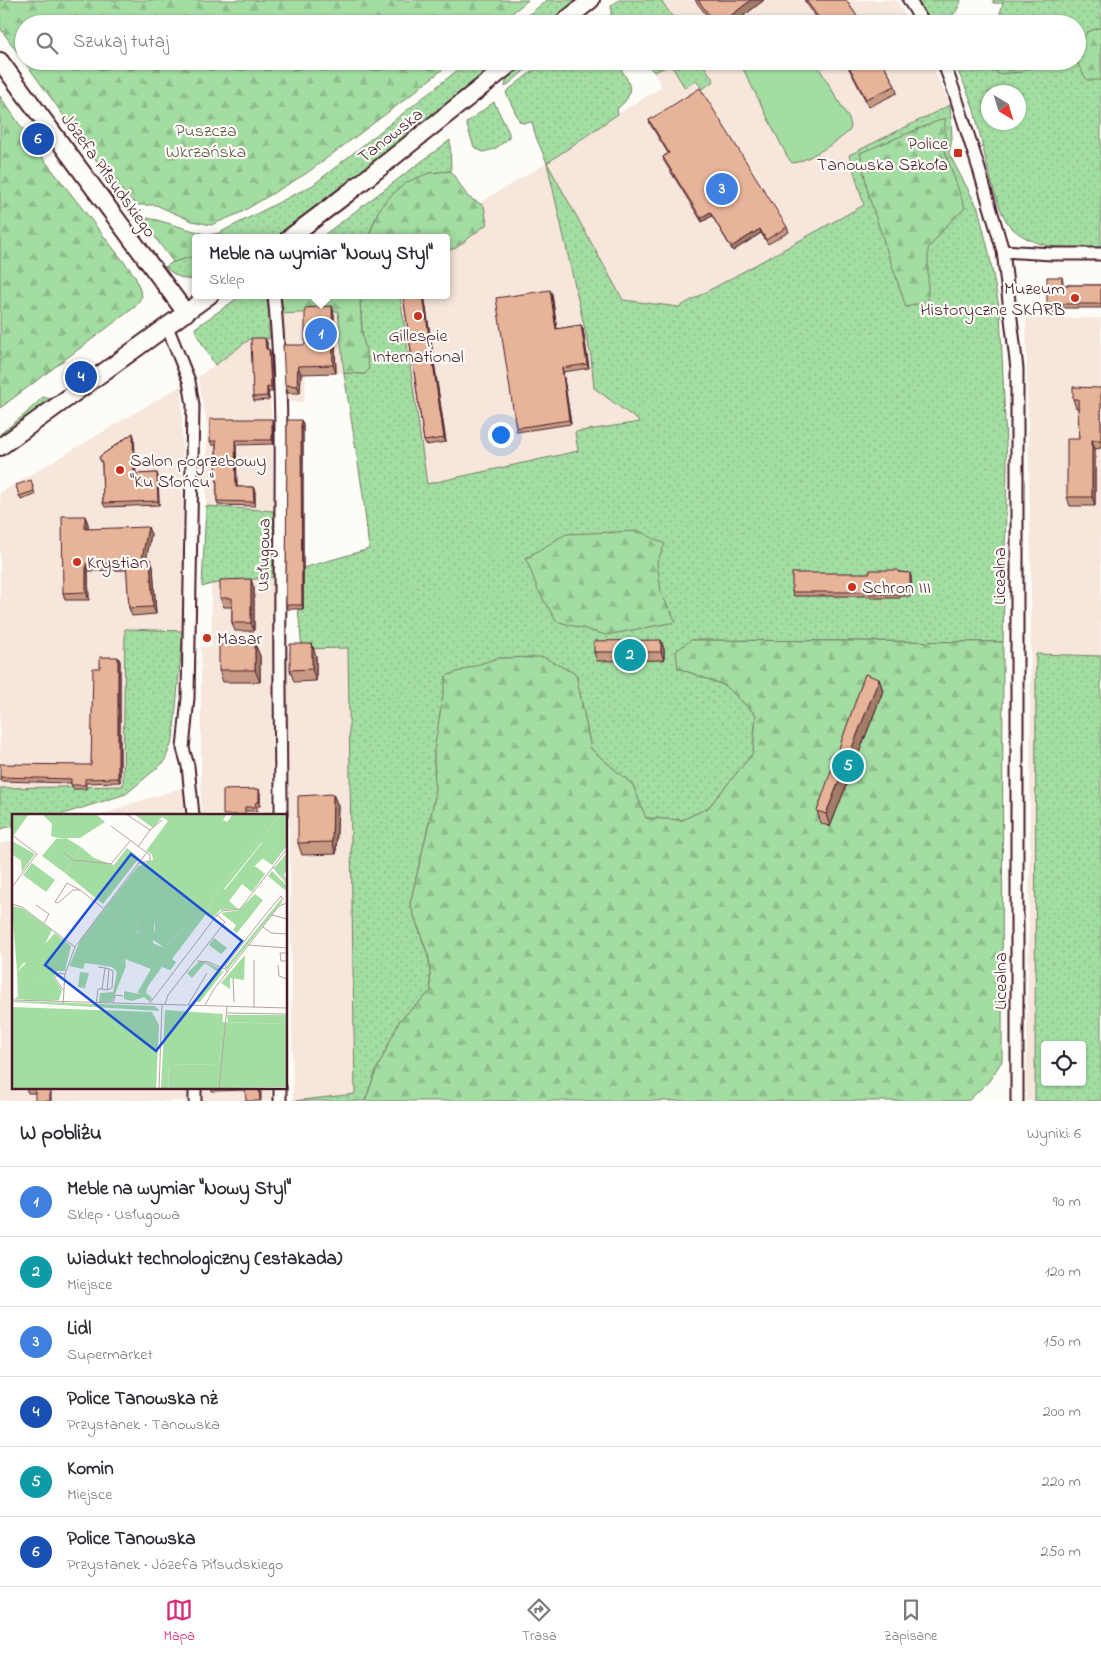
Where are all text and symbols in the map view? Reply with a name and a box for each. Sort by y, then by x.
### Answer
search box [15,15,1086,70]
icon: search [33,29,61,57]
text: Szukaj tutaj [73,29,169,56]
north arrow [981,85,1026,130]
street label: Tanowska [353,103,430,170]
street label: Józefa Piłsudskiego [52,109,161,244]
park label: Puszcza Wkrzańska [166,119,246,166]
pin: 6 [22,120,54,158]
place label: Police Tanowska Szkoła [817,132,949,179]
marker: Police Tanowska Szkoła [952,147,964,159]
pin: 3 [706,170,738,208]
popup [192,234,450,299]
text: Meble na wymiar "Nowy Styl" [209,241,433,268]
text: Sklep [209,268,245,292]
place label: Muzeum Historyczne SKARB [920,277,1065,324]
marker: Muzeum Historyczne SKARB [1069,292,1081,304]
marker: Gillespie International [412,310,424,322]
pin: 1 [305,315,337,353]
place label: Gillespie International [372,324,464,371]
pin: 4 [65,358,97,396]
your location [488,422,514,448]
place label: Salon pogrzebowy "Ku Słońcu" [130,449,266,496]
marker: Salon pogrzebowy "Ku Słońcu" [114,464,126,476]
street label: Usługowa [251,518,280,592]
street label: Licealna [988,547,1014,605]
place label: Krystian [87,551,148,577]
marker: Krystian [71,556,83,568]
place label: Schron III [862,576,931,602]
marker: Schron III [846,581,858,593]
place label: Masar [217,627,263,653]
marker: Masar [201,632,213,644]
pin: 2 [614,636,646,674]
pin: 5 [832,747,864,785]
inset map [12,814,288,1088]
street label: Licealna [989,952,1015,1010]
map controls [1041,1041,1086,1086]
button: locate [1041,1041,1086,1086]
text: W pobliżu [20,1119,102,1149]
text: Wyniki: 6 [1027,1122,1081,1146]
text: Meble na wymiar "Nowy Styl" [67,1176,291,1203]
text: 1 [33,1190,39,1214]
text: 90 m [1053,1190,1081,1214]
text: Sklep · Usługowa [67,1203,180,1227]
text: Wiadukt technologiczny (estakada) [67,1246,342,1273]
text: 2 [32,1260,40,1284]
text: 120 m [1045,1260,1081,1284]
text: Miejsce [67,1273,112,1297]
text: Lidl [67,1316,91,1343]
text: 3 [33,1330,39,1354]
text: 150 m [1043,1330,1081,1354]
text: Supermarket [67,1343,153,1367]
text: Police Tanowska nż [67,1386,218,1413]
text: 4 [33,1400,39,1424]
text: 200 m [1043,1400,1081,1424]
text: Przystanek · Tanowska [67,1413,220,1437]
text: Komin [67,1456,114,1483]
text: 5 [31,1470,41,1494]
text: 220 m [1042,1470,1081,1494]
text: Miejsce [67,1483,112,1507]
text: Police Tanowska [67,1526,196,1553]
text: 6 [32,1540,40,1564]
text: 250 m [1041,1540,1081,1564]
text: Przystanek · Józefa Piłsudskiego [67,1553,283,1577]
tab: Mapa [164,1596,195,1647]
tab: Trasa [522,1596,557,1647]
tab: Zapisane [884,1596,937,1647]

